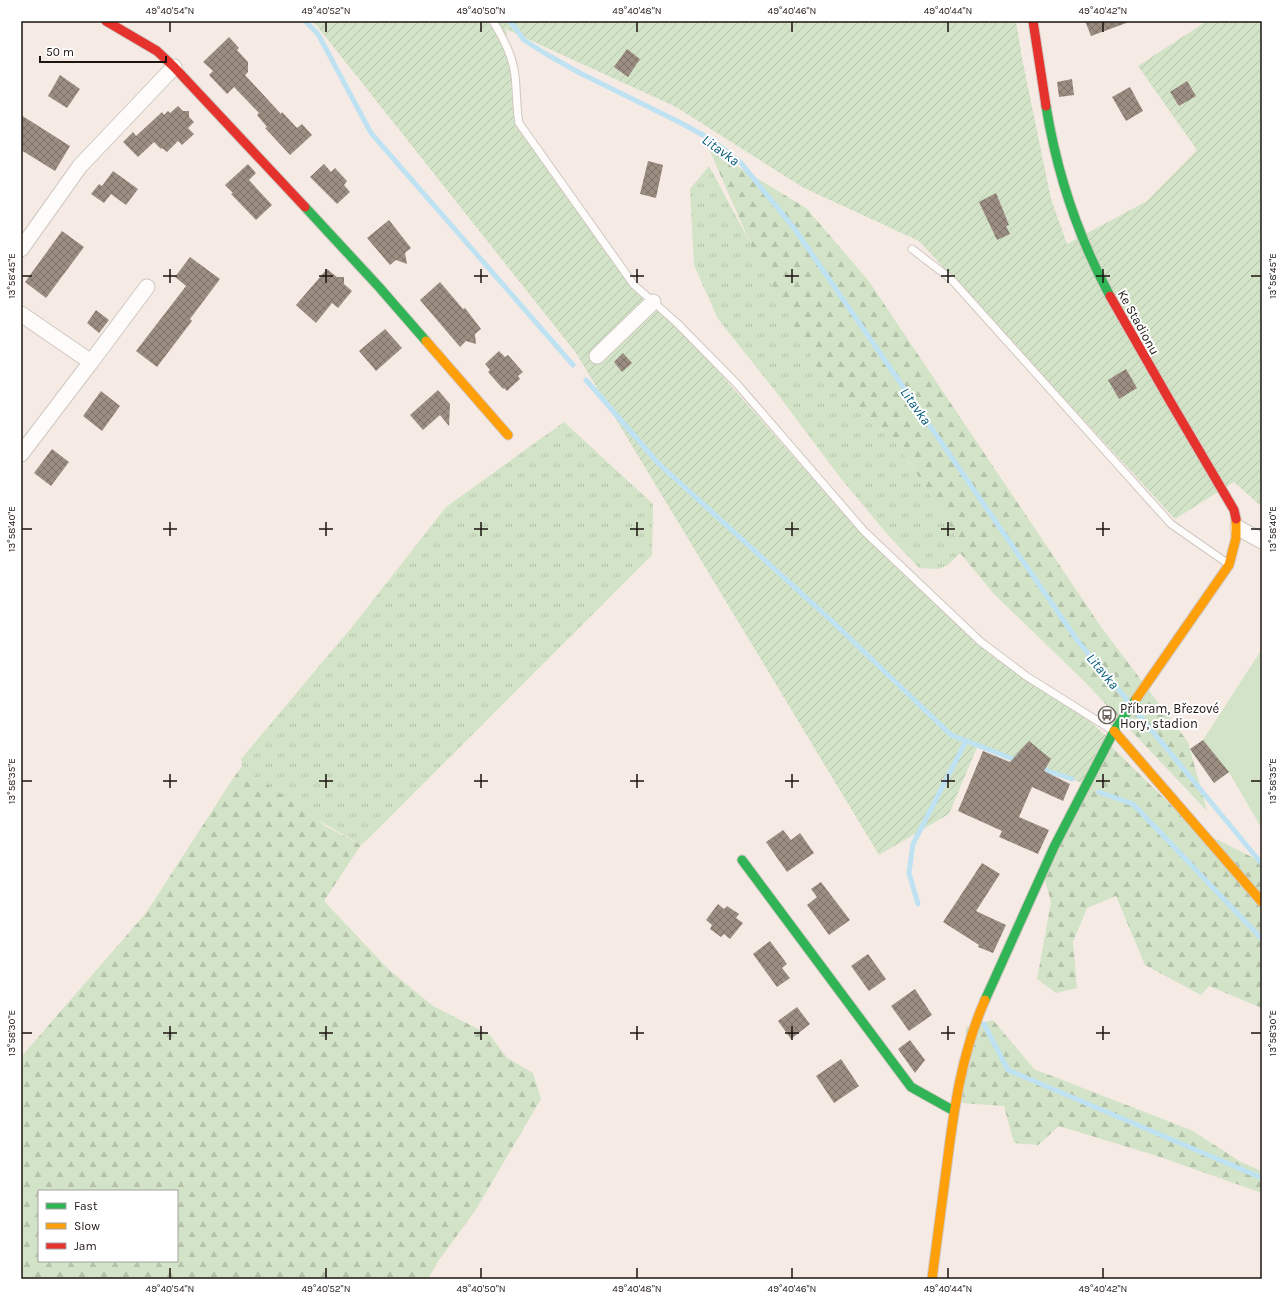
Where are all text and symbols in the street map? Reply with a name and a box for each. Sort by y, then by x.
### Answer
text: 49°40'54"N [146,5,194,17]
text: 49°40'52"N [302,5,351,17]
text: 49°40'50"N [456,5,506,17]
text: 49°40'48"N [612,5,662,17]
text: 49°40'46"N [768,5,816,17]
text: 49°40'44"N [924,5,972,17]
text: 49°40'42"N [1079,5,1127,17]
scale bar [40,38,166,64]
text: 50 m [46,45,74,59]
water label: Litavka [699,131,743,170]
text: 13°58'45"E [6,253,18,299]
text: 13°58'45"E [1267,253,1279,299]
street label: Ke Stadionu [1115,287,1163,357]
water label: Litavka [897,384,935,428]
text: 13°58'40"E [6,506,18,552]
text: 13°58'40"E [1267,506,1279,552]
water label: Litavka [1083,650,1123,693]
place label: Příbram, Březové Hory, stadion [1120,701,1220,731]
bus stop icon: Příbram, Březové Hory, stadion [1097,705,1117,725]
text: 13°58'35"E [6,758,18,804]
text: 13°58'35"E [1267,758,1279,804]
text: 13°58'30"E [6,1010,18,1056]
text: 13°58'30"E [1267,1010,1279,1056]
legend [38,1190,178,1262]
text: Fast [74,1199,98,1213]
text: Slow [74,1219,100,1233]
text: Jam [74,1239,97,1253]
text: 49°40'54"N [146,1283,194,1295]
text: 49°40'52"N [302,1283,351,1295]
text: 49°40'50"N [456,1283,506,1295]
text: 49°40'48"N [612,1283,662,1295]
text: 49°40'46"N [768,1283,816,1295]
text: 49°40'44"N [924,1283,972,1295]
text: 49°40'42"N [1079,1283,1127,1295]

